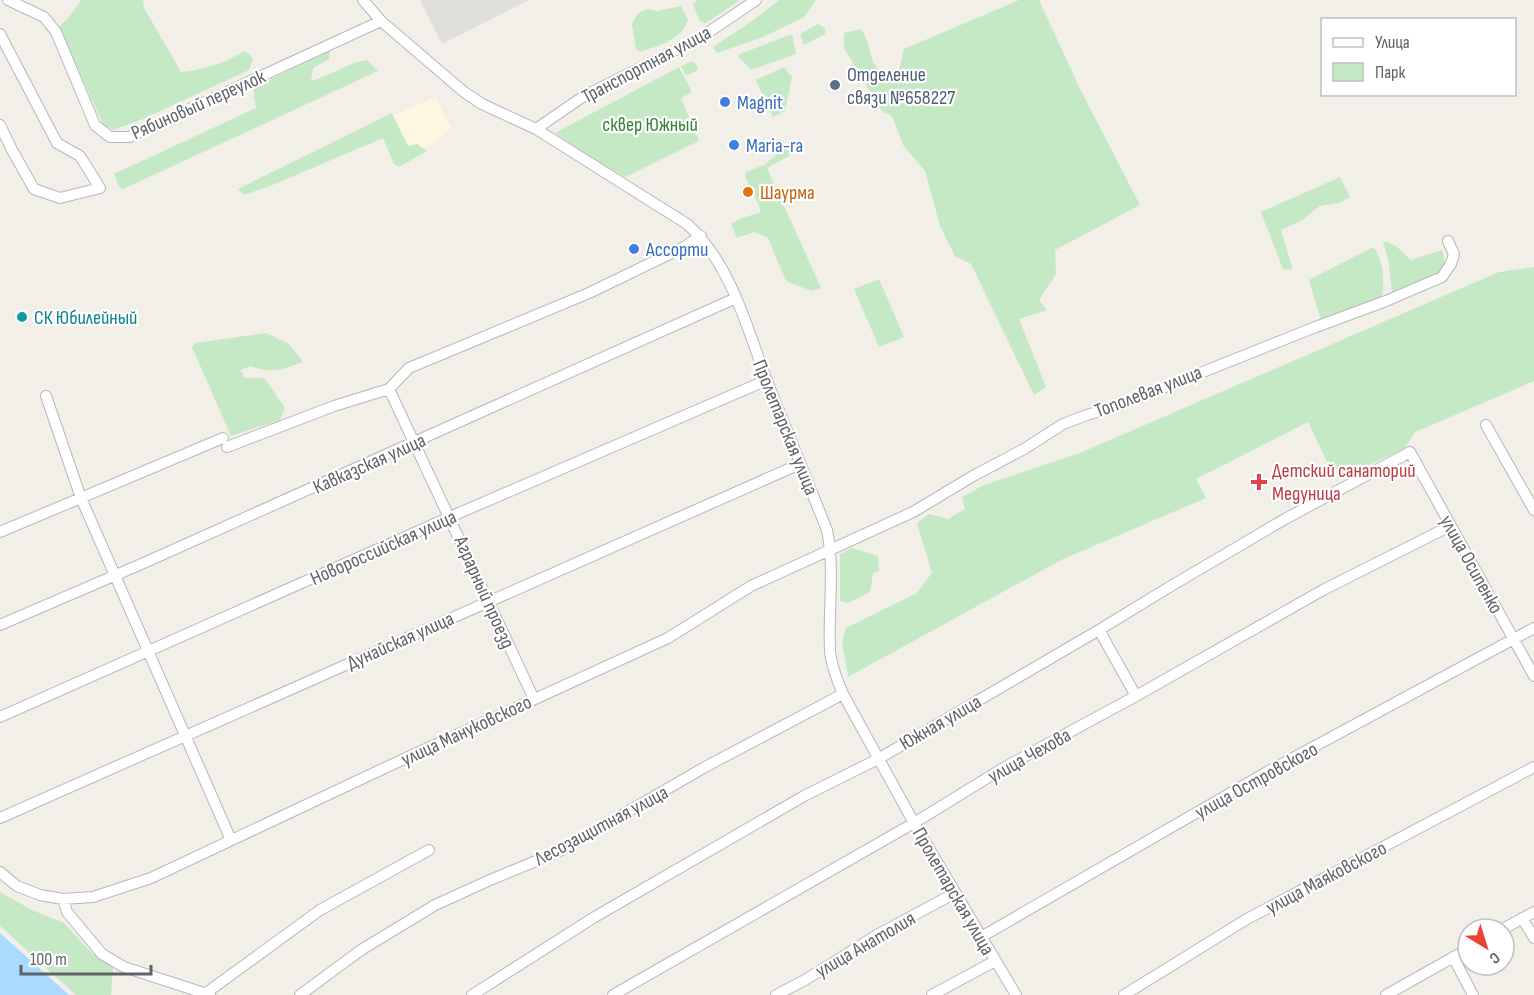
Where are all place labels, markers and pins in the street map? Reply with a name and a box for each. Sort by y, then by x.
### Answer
place label: Отделение связи №658227 [847,63,955,110]
marker: Отделение связи №658227 [828,78,842,92]
place label: Magnit [737,91,783,115]
marker: Magnit [718,95,732,109]
place label: Maria-ra [746,134,803,158]
marker: Maria-ra [727,138,741,152]
place label: Шаурма [760,181,815,205]
marker: Шаурма [741,185,755,199]
place label: Ассорти [645,238,708,262]
marker: Ассорти [627,242,641,256]
place label: СК Юбилейный [34,306,137,330]
marker: СК Юбилейный [15,310,29,324]
place label: Детский санаторий Медуница [1272,459,1416,506]
marker: Детский санаторий Медуница [1250,473,1268,491]

